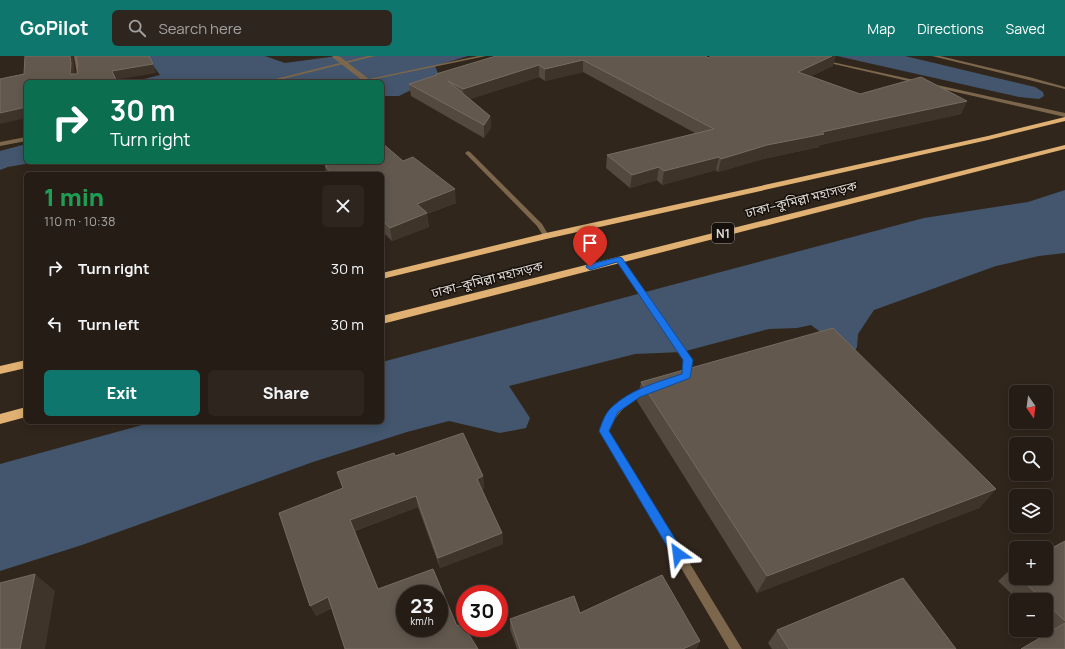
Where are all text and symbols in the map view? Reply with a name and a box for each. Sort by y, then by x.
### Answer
search box [112,10,392,46]
text: GoPilot [20,15,88,41]
icon: search [126,17,148,39]
text: Search here [158,18,242,39]
text: Map [867,19,895,38]
text: Directions [917,19,984,38]
text: Saved [1006,19,1045,38]
text: 30 m [110,91,175,129]
icon: right [44,96,96,148]
text: Turn right [110,127,191,151]
street label: ঢাকা–কুমিল্লা মহাসড়ক [742,176,859,222]
text: 1 min [44,180,104,213]
button: close [322,185,364,227]
text: 110 m · 10:38 [44,212,115,230]
road number: N1 [712,223,734,243]
pin [573,226,607,267]
icon: arrive [579,232,601,254]
street label: ঢাকা–কুমিল্লা মহাসড়ক [428,256,545,302]
icon: right [44,257,66,279]
text: Turn right [78,258,149,279]
text: 30 m [331,258,364,279]
icon: left [44,313,66,335]
text: Turn left [78,314,140,335]
text: 30 m [331,314,364,335]
button: Exit [44,370,200,416]
button: Share [208,370,364,416]
north arrow [1009,385,1053,429]
map controls [1009,385,1053,637]
button: search [1009,437,1053,481]
button: layers [1009,489,1053,533]
position arrow [657,533,699,575]
button: + [1009,541,1053,585]
speed limit sign: 30 [456,585,508,637]
text: 23 [410,592,434,619]
button: − [1009,593,1053,637]
text: km/h [410,614,434,628]

